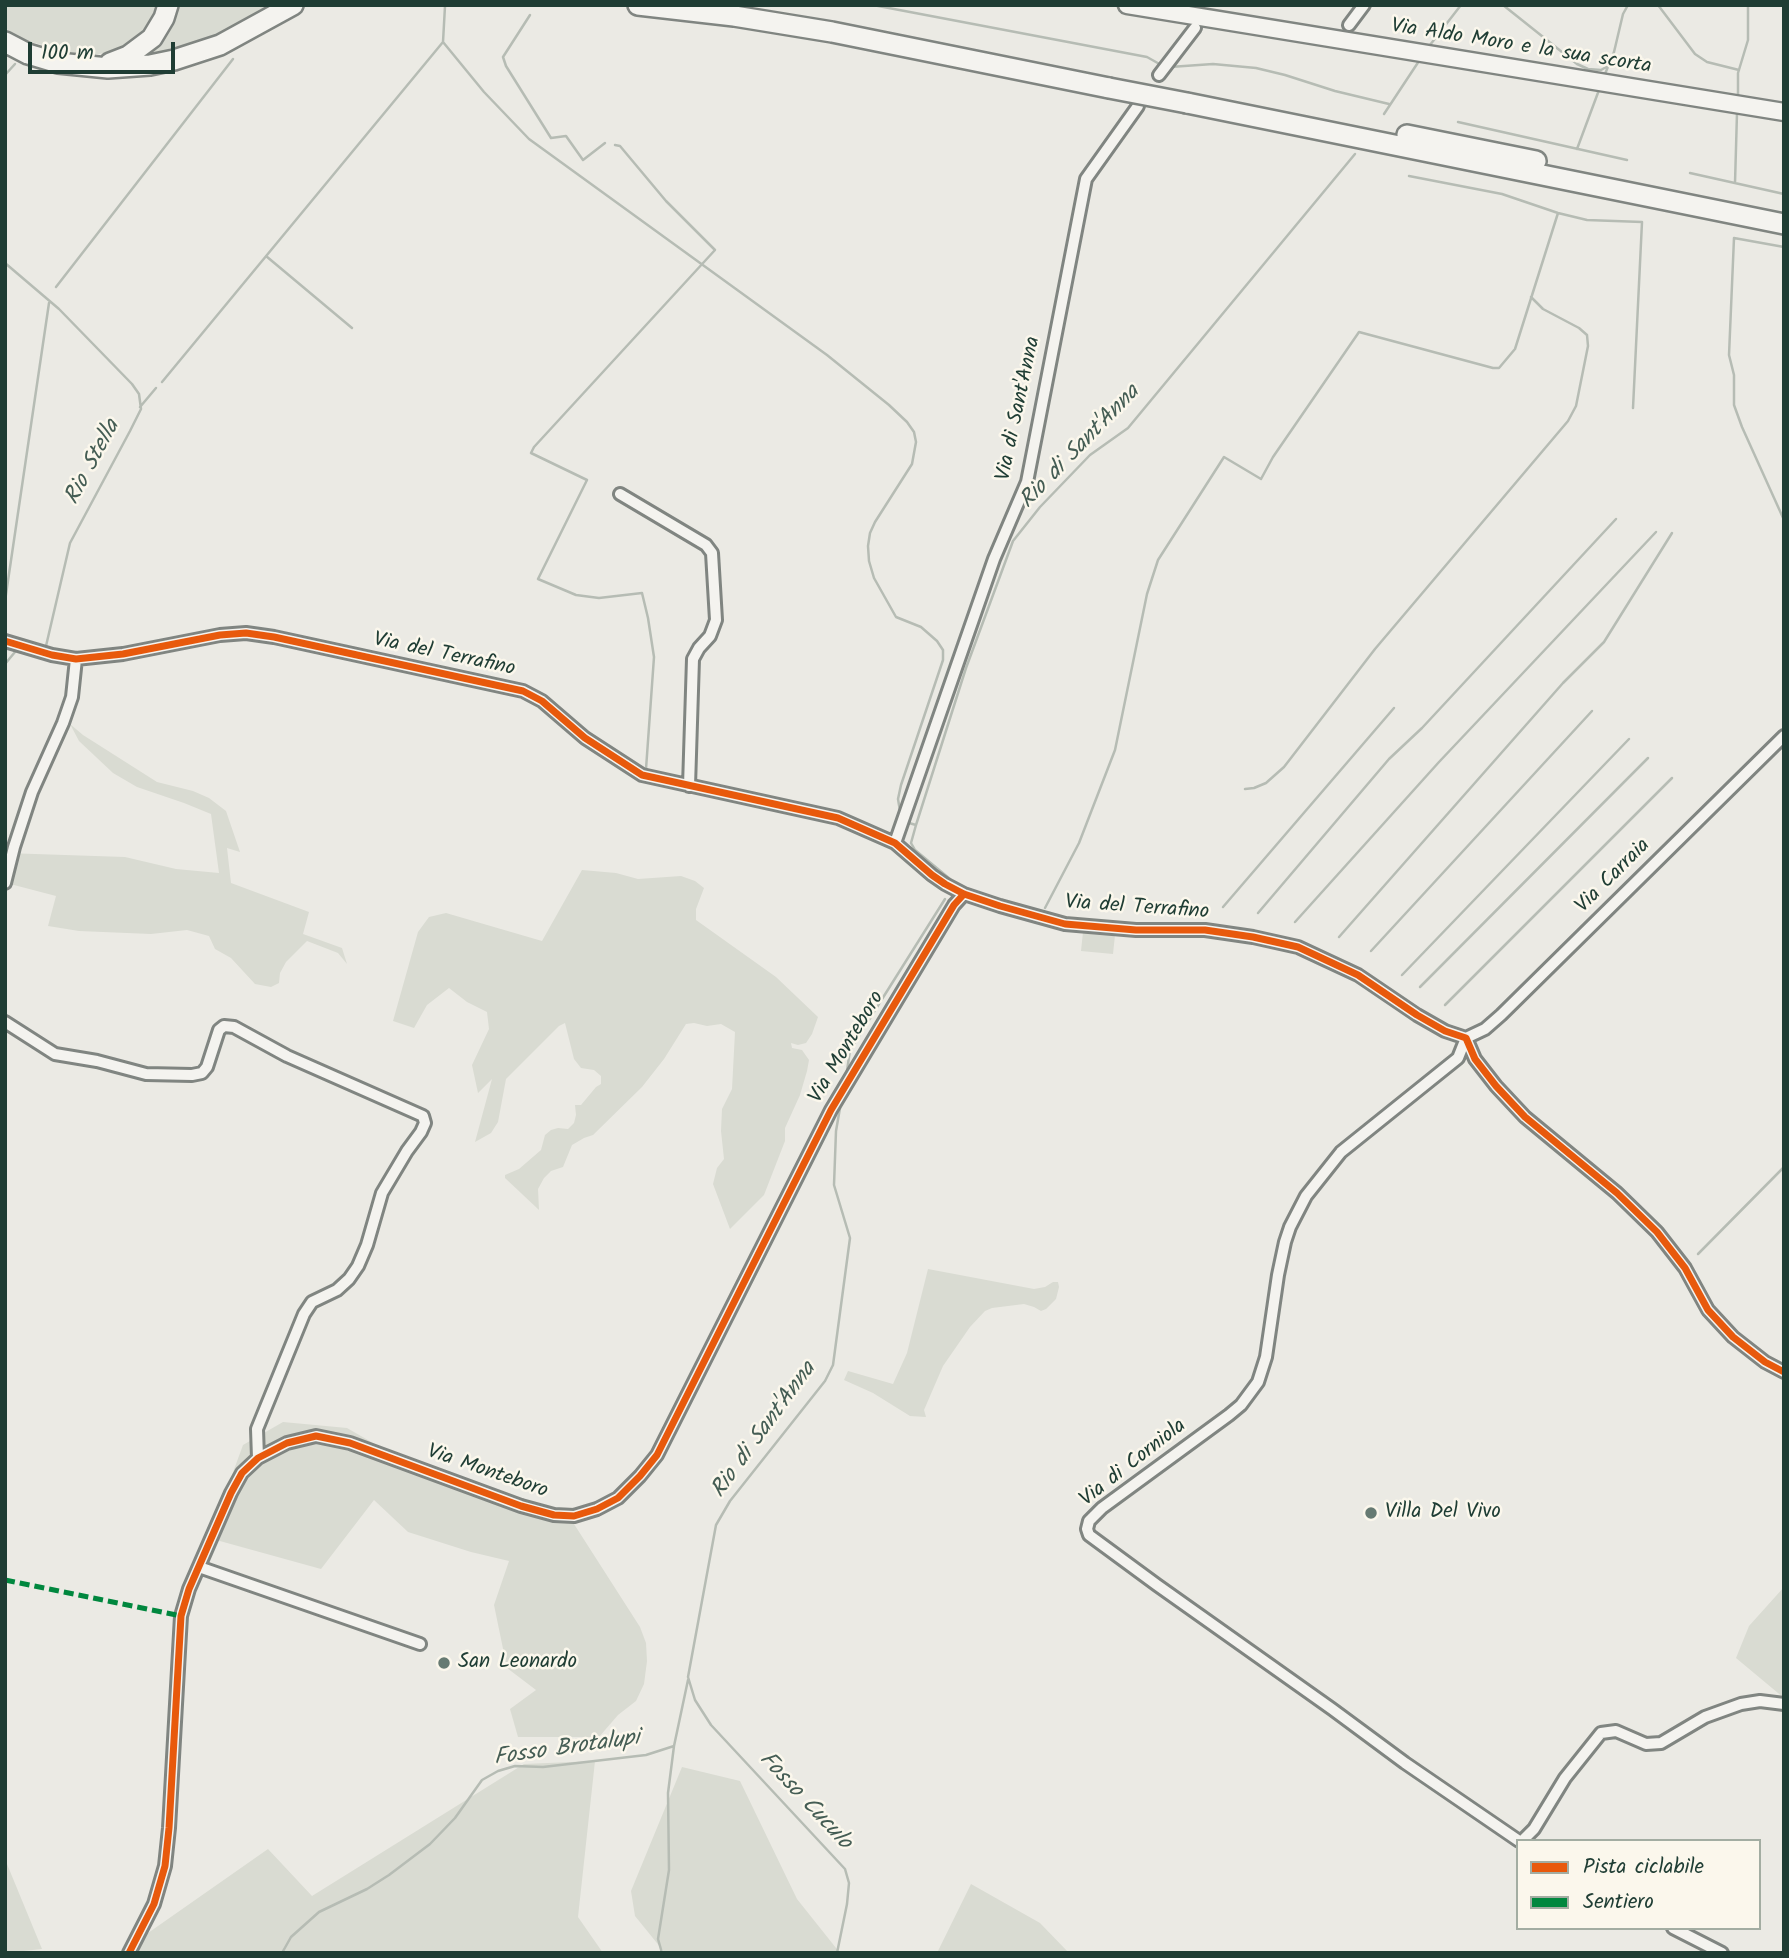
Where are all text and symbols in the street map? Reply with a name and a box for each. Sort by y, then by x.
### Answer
street label: Via Aldo Moro e la sua scorta [1389,15,1653,81]
scale bar [32,28,178,72]
text: 100 m [41,37,94,70]
street label: Via di Sant'Anna [992,335,1048,483]
water label: Rio di Sant'Anna [1015,380,1147,516]
water label: Rio Stella [60,416,128,510]
street label: Via del Terrafino [371,629,517,683]
street label: Via Carraia [1571,834,1657,920]
street label: Via del Terrafino [1064,891,1210,927]
street label: Via Monteboro [805,987,891,1109]
water label: Rio di Sant'Anna [706,1358,824,1504]
street label: Via di Corniola [1076,1415,1192,1513]
street label: Via Monteboro [423,1441,551,1505]
place label: Villa Del Vivo [1385,1500,1501,1526]
marker: Villa Del Vivo [1363,1505,1379,1521]
place label: San Leonardo [458,1650,577,1676]
marker: San Leonardo [436,1655,452,1671]
water label: Fosso Brotalupi [492,1726,642,1774]
water label: Fosso Cuculo [752,1747,856,1857]
legend [1516,1839,1761,1930]
text: Pista ciclabile [1583,1851,1704,1884]
text: Sentiero [1583,1886,1654,1919]

